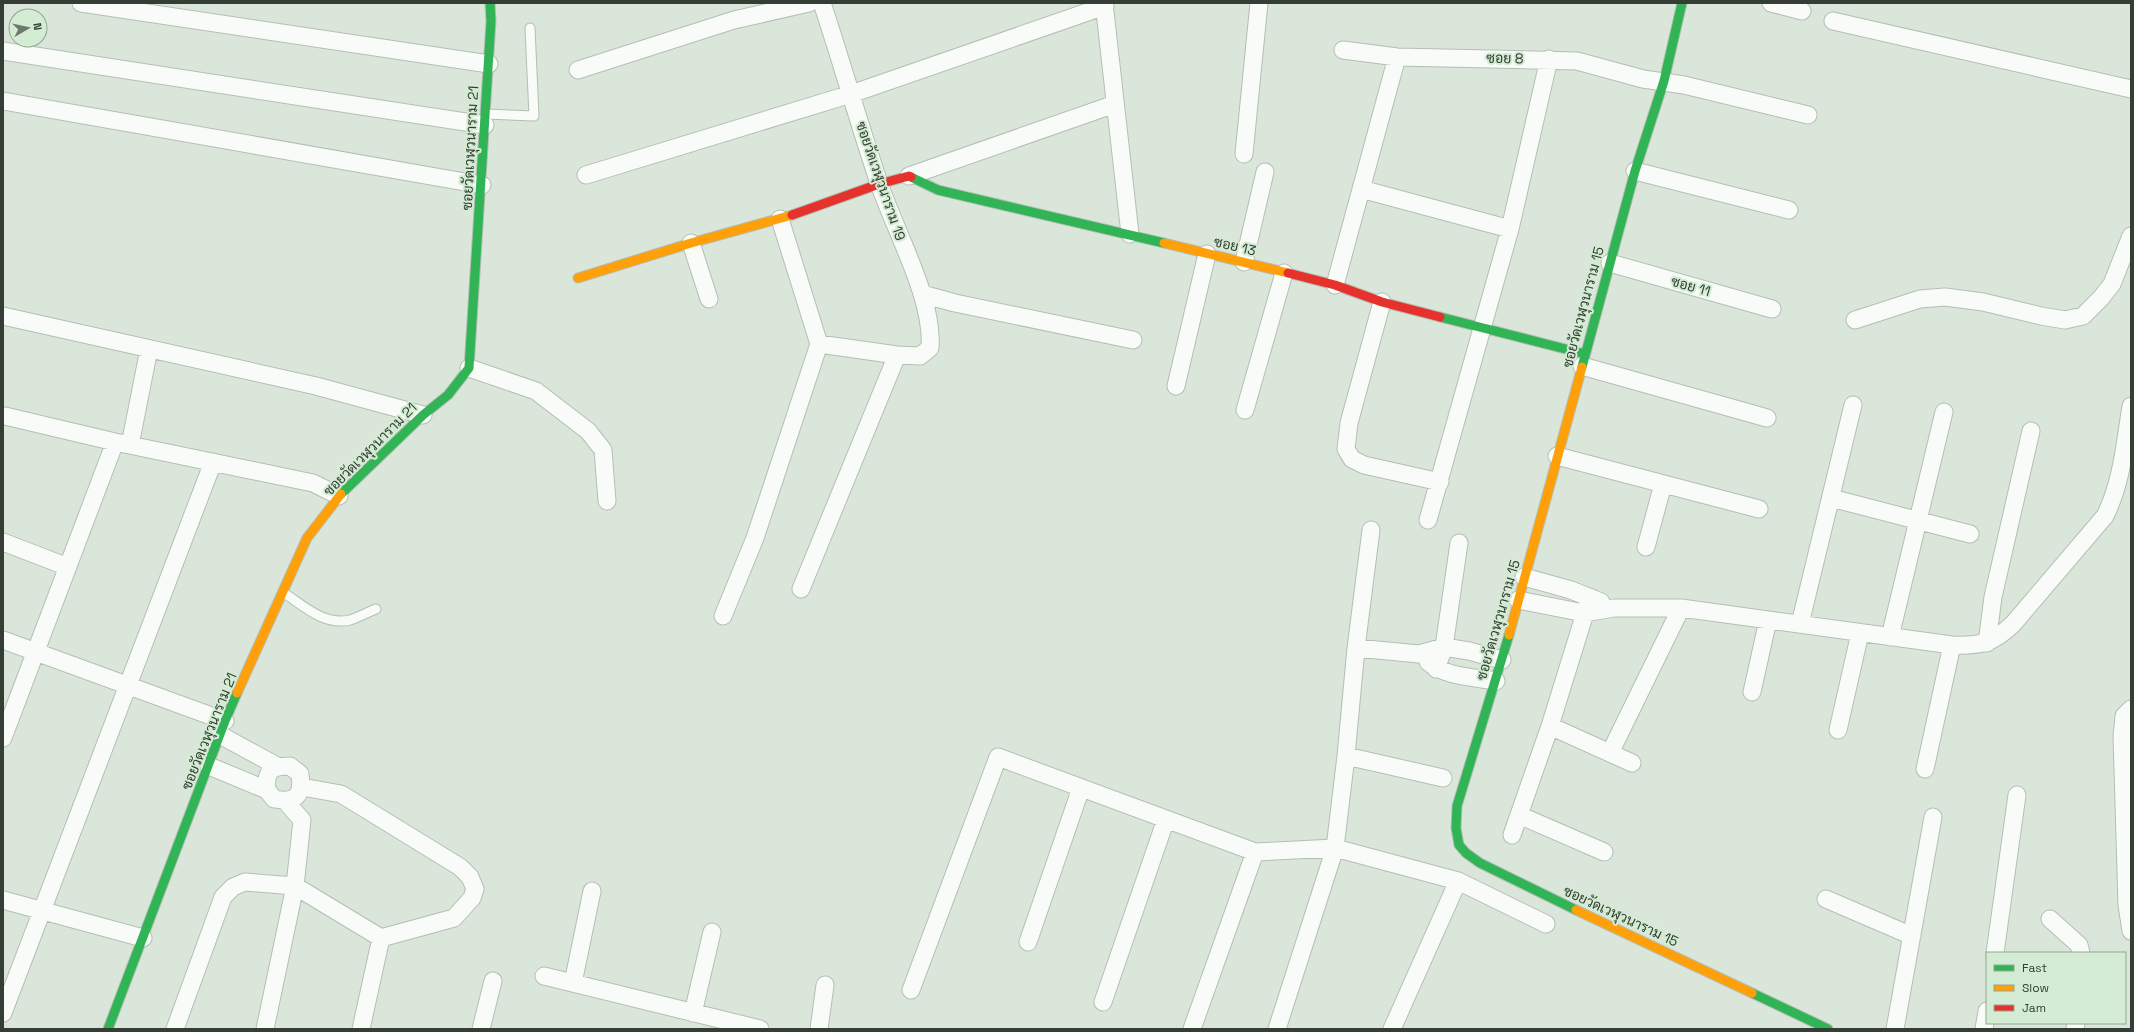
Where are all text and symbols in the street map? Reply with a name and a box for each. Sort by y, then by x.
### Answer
north arrow [8,8,48,48]
text: N [30,22,45,31]
street label: ซอย 8 [1486,49,1524,67]
street label: ซอยวัดเวฬุวนาราม 21 [458,85,483,211]
street label: ซอยวัดเวฬุวนาราม 19 [851,119,910,243]
street label: ซอย 13 [1212,232,1258,260]
street label: ซอยวัดเวฬุวนาราม 15 [1558,244,1609,370]
street label: ซอย 11 [1669,272,1713,300]
street label: ซอยวัดเวฬุวนาราม 21 [320,399,421,500]
street label: ซอยวัดเวฬุวนาราม 15 [1472,558,1525,683]
street label: ซอยวัดเวฬุวนาราม 21 [177,670,242,793]
street label: ซอยวัดเวฬุวนาราม 15 [1560,881,1681,951]
legend [1986,952,2126,1024]
text: Fast [2022,960,2047,976]
text: Slow [2022,980,2049,996]
text: Jam [2022,1000,2046,1016]

